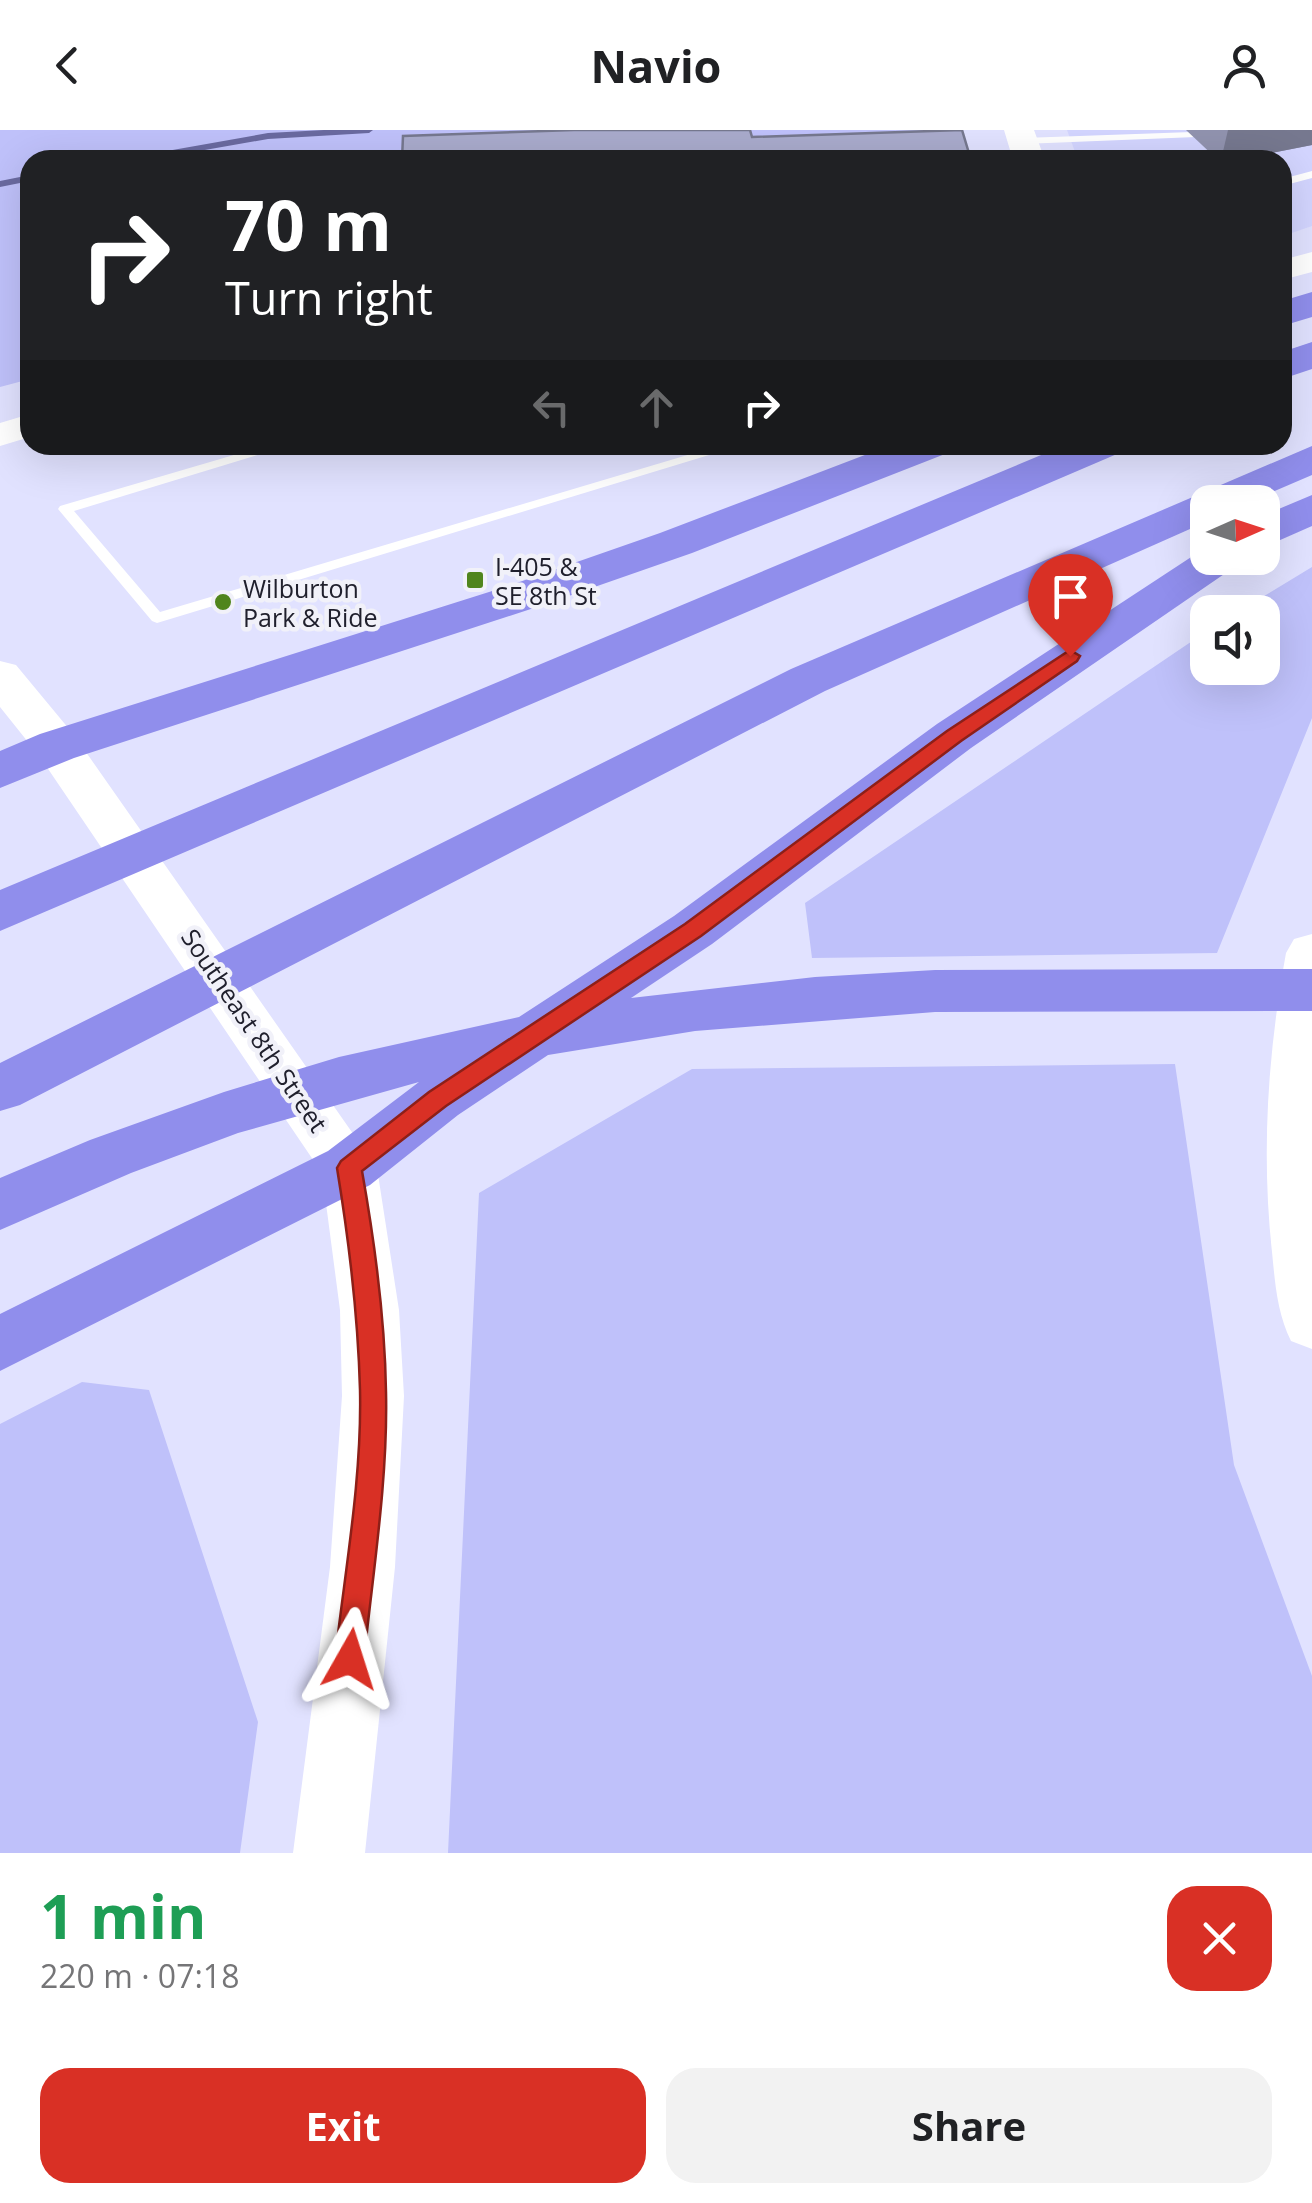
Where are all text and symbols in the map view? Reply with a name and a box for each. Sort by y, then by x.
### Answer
text: Navio [591,35,721,96]
icon: back [40,38,95,93]
icon: person [1217,38,1272,93]
text: 70 m [225,176,392,272]
icon: right [60,190,190,320]
text: Turn right [225,267,433,328]
icon: left [524,380,579,435]
icon: ahead [629,380,684,435]
icon: right [734,380,789,435]
north arrow [1190,485,1280,575]
map controls [1190,485,1280,685]
place label: I-405 & SE 8th St [495,549,597,612]
pin [1028,554,1113,657]
marker: I-405 & SE 8th St [464,569,486,591]
icon: arrive [1043,569,1098,624]
place label: Wilburton Park & Ride [243,571,378,634]
marker: Wilburton Park & Ride [212,591,234,613]
button: sound [1190,595,1280,685]
street label: Southeast 8th Street [174,922,336,1138]
position arrow [298,1607,402,1711]
text: 1 min [40,1875,207,1957]
button: close [1167,1886,1272,1991]
text: 220 m · 07:18 [40,1954,239,1997]
button: Exit [40,2068,646,2183]
button: Share [666,2068,1272,2183]

